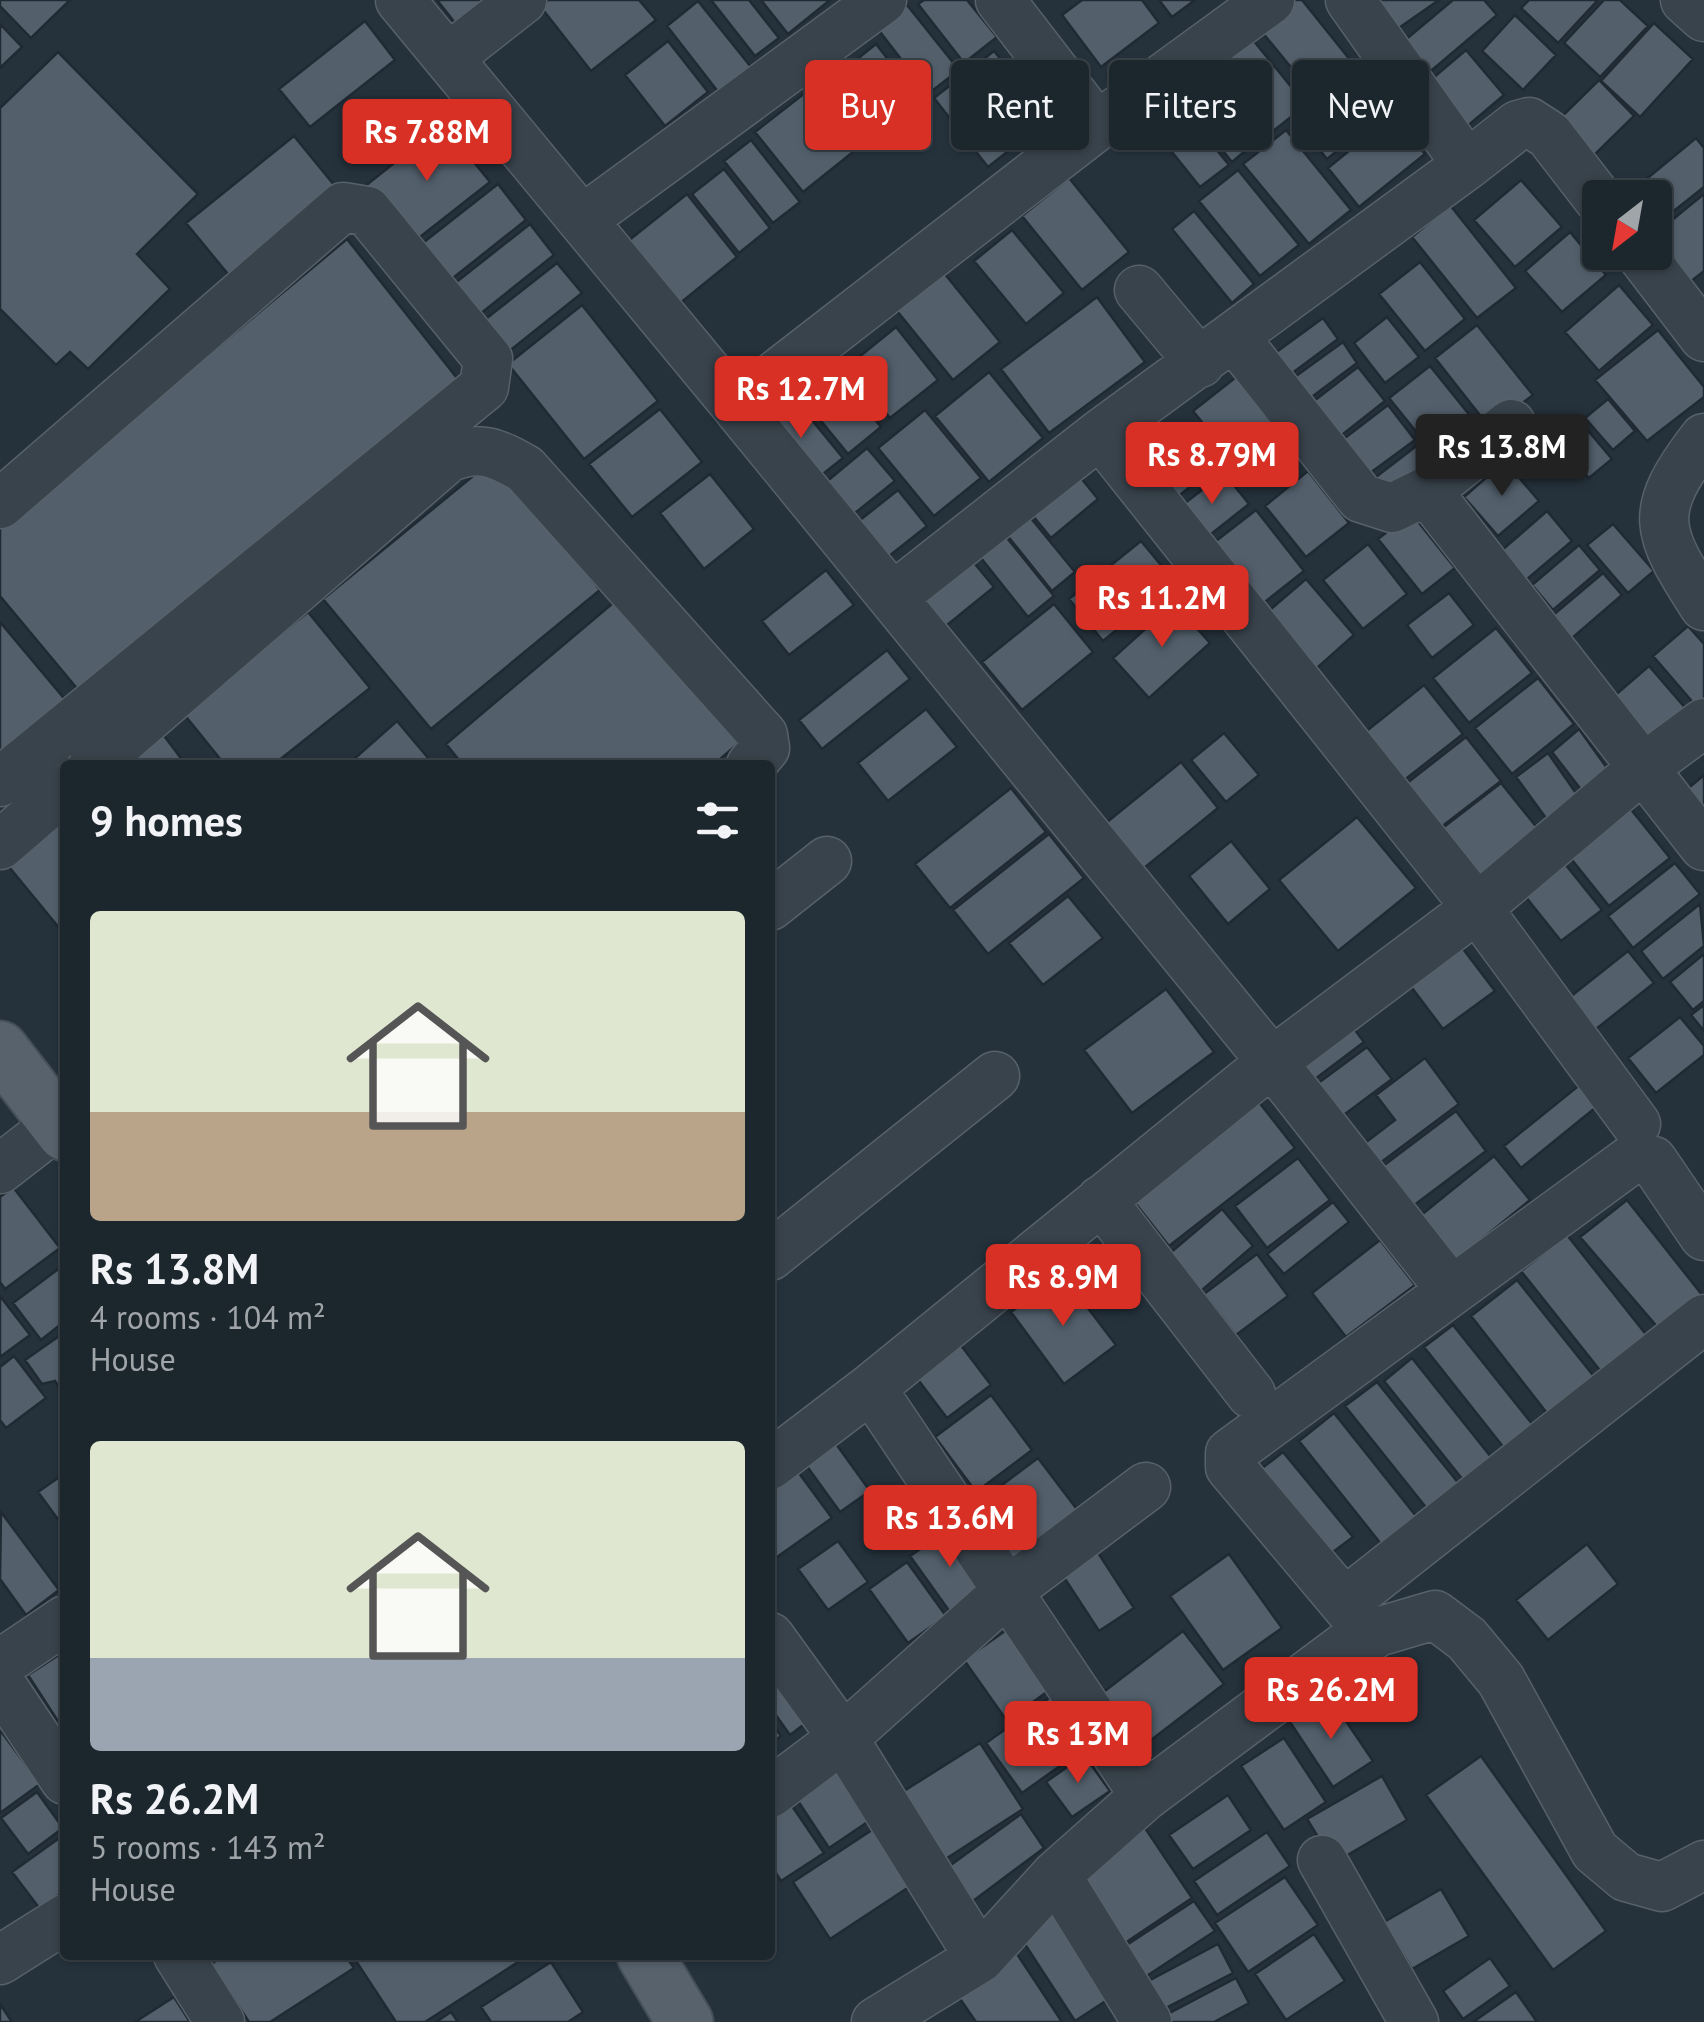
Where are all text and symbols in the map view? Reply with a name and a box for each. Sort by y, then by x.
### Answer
chip: Buy [805,60,931,150]
chip: Rent [951,60,1089,150]
chip: Filters [1109,60,1272,150]
chip: New [1292,60,1429,150]
pin: Rs 7.88M [324,99,530,184]
text: Rs 7.88M [365,110,489,152]
north arrow [1582,180,1672,270]
map controls [1582,180,1672,270]
pin: Rs 12.7M [698,356,904,441]
text: Rs 12.7M [737,367,865,409]
pin: Rs 13.8M [1399,414,1605,499]
pin: Rs 8.79M [1109,422,1315,507]
text: Rs 13.8M [1438,425,1566,467]
text: Rs 8.79M [1148,433,1276,475]
pin: Rs 11.2M [1059,565,1265,650]
text: Rs 11.2M [1098,576,1226,618]
text: 9 homes [90,793,243,848]
icon: filters [690,793,745,848]
icon: home [328,976,508,1156]
text: Rs 13.8M [90,1241,259,1296]
pin: Rs 8.9M [971,1244,1155,1329]
text: Rs 8.9M [1008,1255,1118,1297]
text: 4 rooms · 104 m² [90,1296,326,1338]
text: House [90,1338,176,1380]
pin: Rs 13.6M [847,1485,1053,1570]
text: Rs 13.6M [886,1496,1014,1538]
icon: home [328,1506,508,1686]
pin: Rs 26.2M [1228,1657,1434,1742]
text: Rs 26.2M [1267,1668,1395,1710]
pin: Rs 13M [997,1701,1159,1786]
text: Rs 13M [1027,1712,1129,1754]
text: Rs 26.2M [90,1771,259,1826]
text: 5 rooms · 143 m² [90,1826,326,1868]
text: House [90,1868,176,1910]

